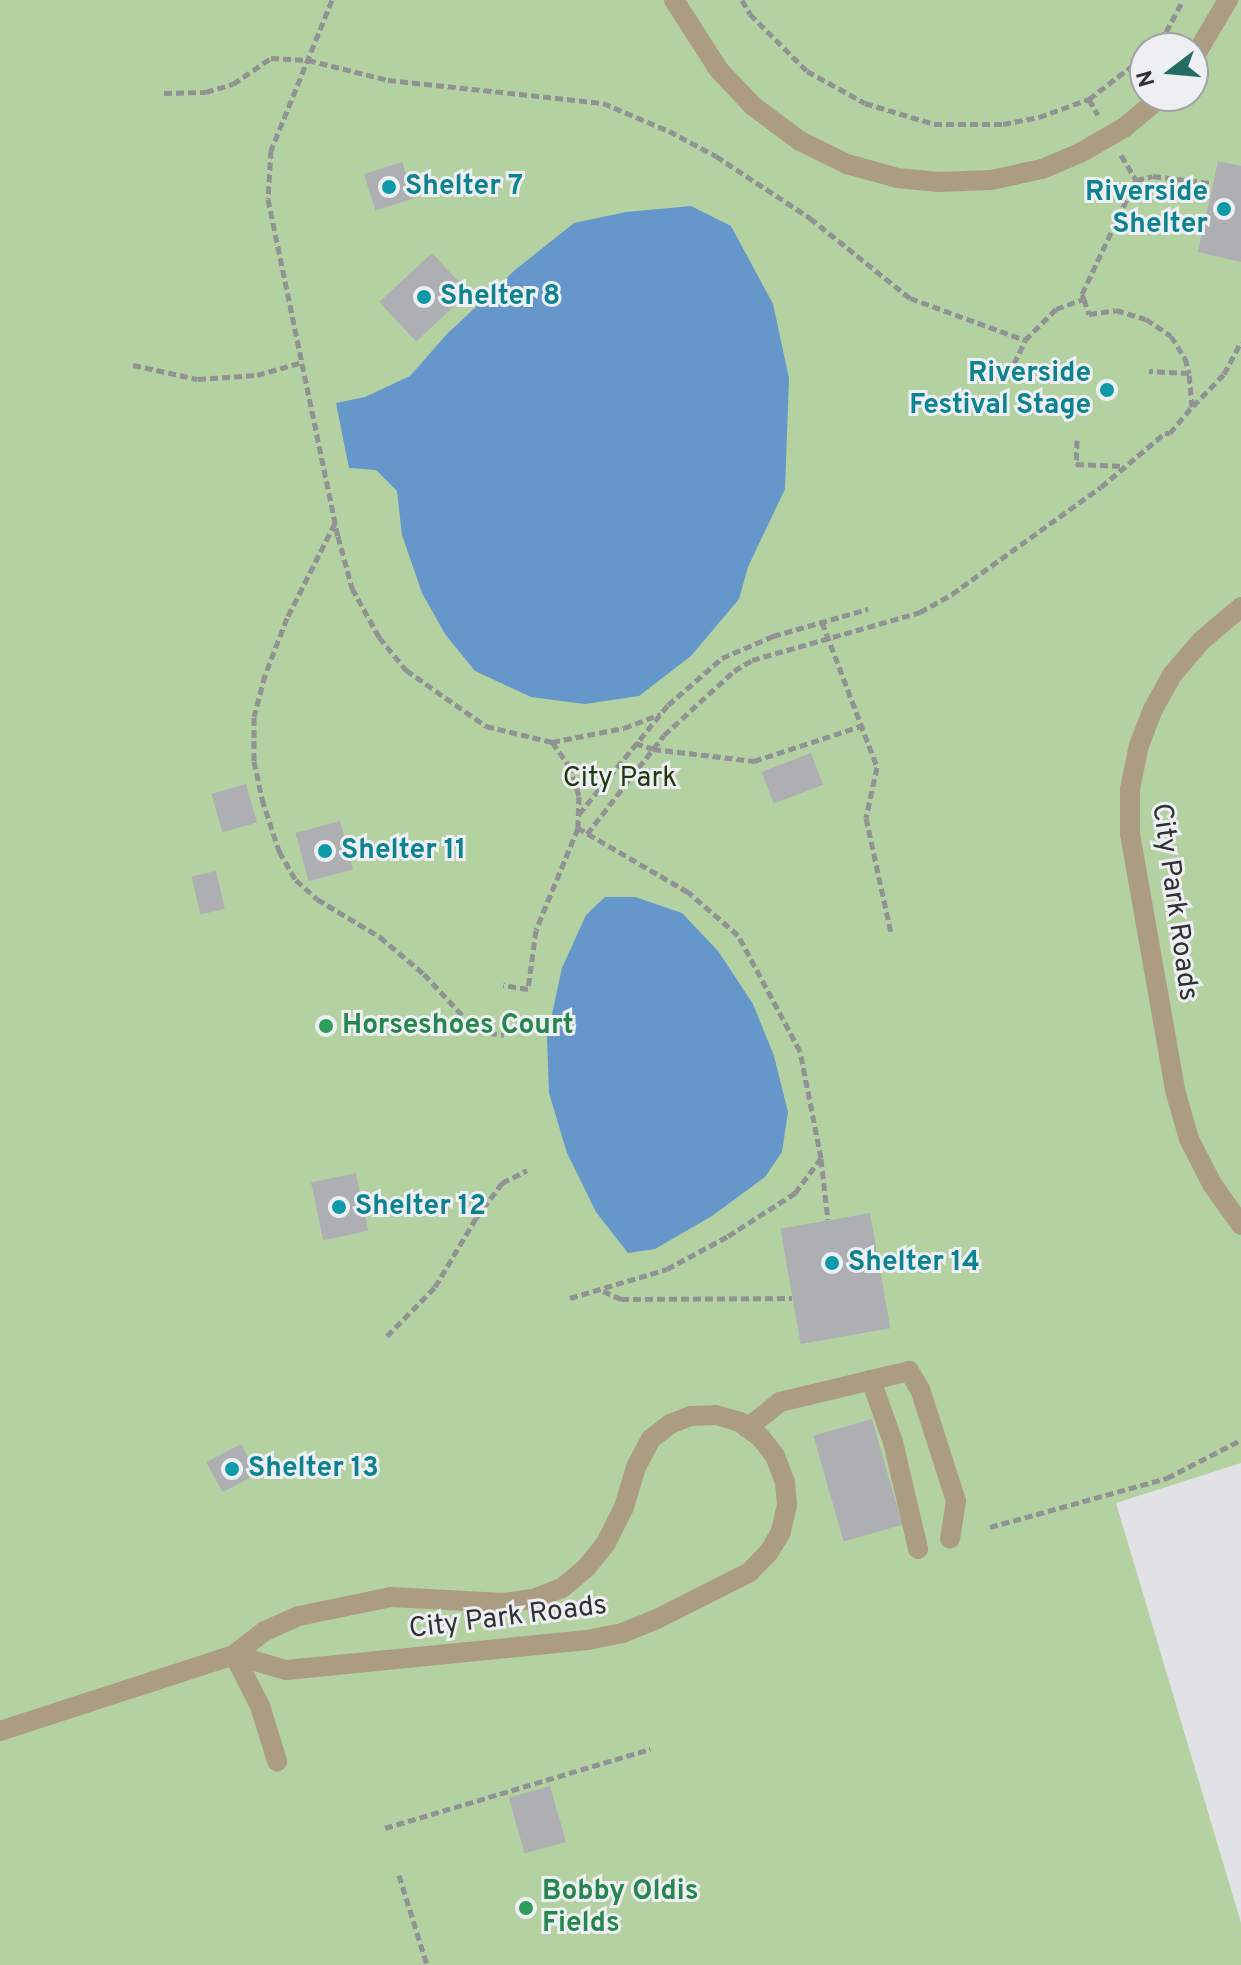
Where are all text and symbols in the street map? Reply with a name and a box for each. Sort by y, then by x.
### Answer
north arrow [1129,32,1209,112]
text: N [1132,67,1163,90]
place label: Shelter 7 [405,170,523,204]
place label: Riverside Shelter [1085,176,1208,242]
marker: Shelter 7 [380,178,398,196]
marker: Riverside Shelter [1215,200,1233,218]
place label: Shelter 8 [440,280,560,314]
marker: Shelter 8 [415,288,433,306]
place label: Riverside Festival Stage [909,357,1091,423]
marker: Riverside Festival Stage [1098,381,1116,399]
park label: City Park [563,762,677,796]
street label: City Park Roads [1144,801,1204,1003]
place label: Shelter 11 [341,834,466,868]
marker: Shelter 11 [316,842,334,860]
place label: Horseshoes Court [342,1009,574,1043]
marker: Horseshoes Court [317,1017,335,1035]
place label: Shelter 12 [355,1190,486,1224]
marker: Shelter 12 [330,1198,348,1216]
place label: Shelter 14 [848,1246,980,1280]
marker: Shelter 14 [823,1254,841,1272]
place label: Shelter 13 [248,1452,379,1486]
marker: Shelter 13 [223,1460,241,1478]
street label: City Park Roads [407,1589,609,1647]
place label: Bobby Oldis Fields [542,1875,698,1941]
marker: Bobby Oldis Fields [517,1899,535,1917]

